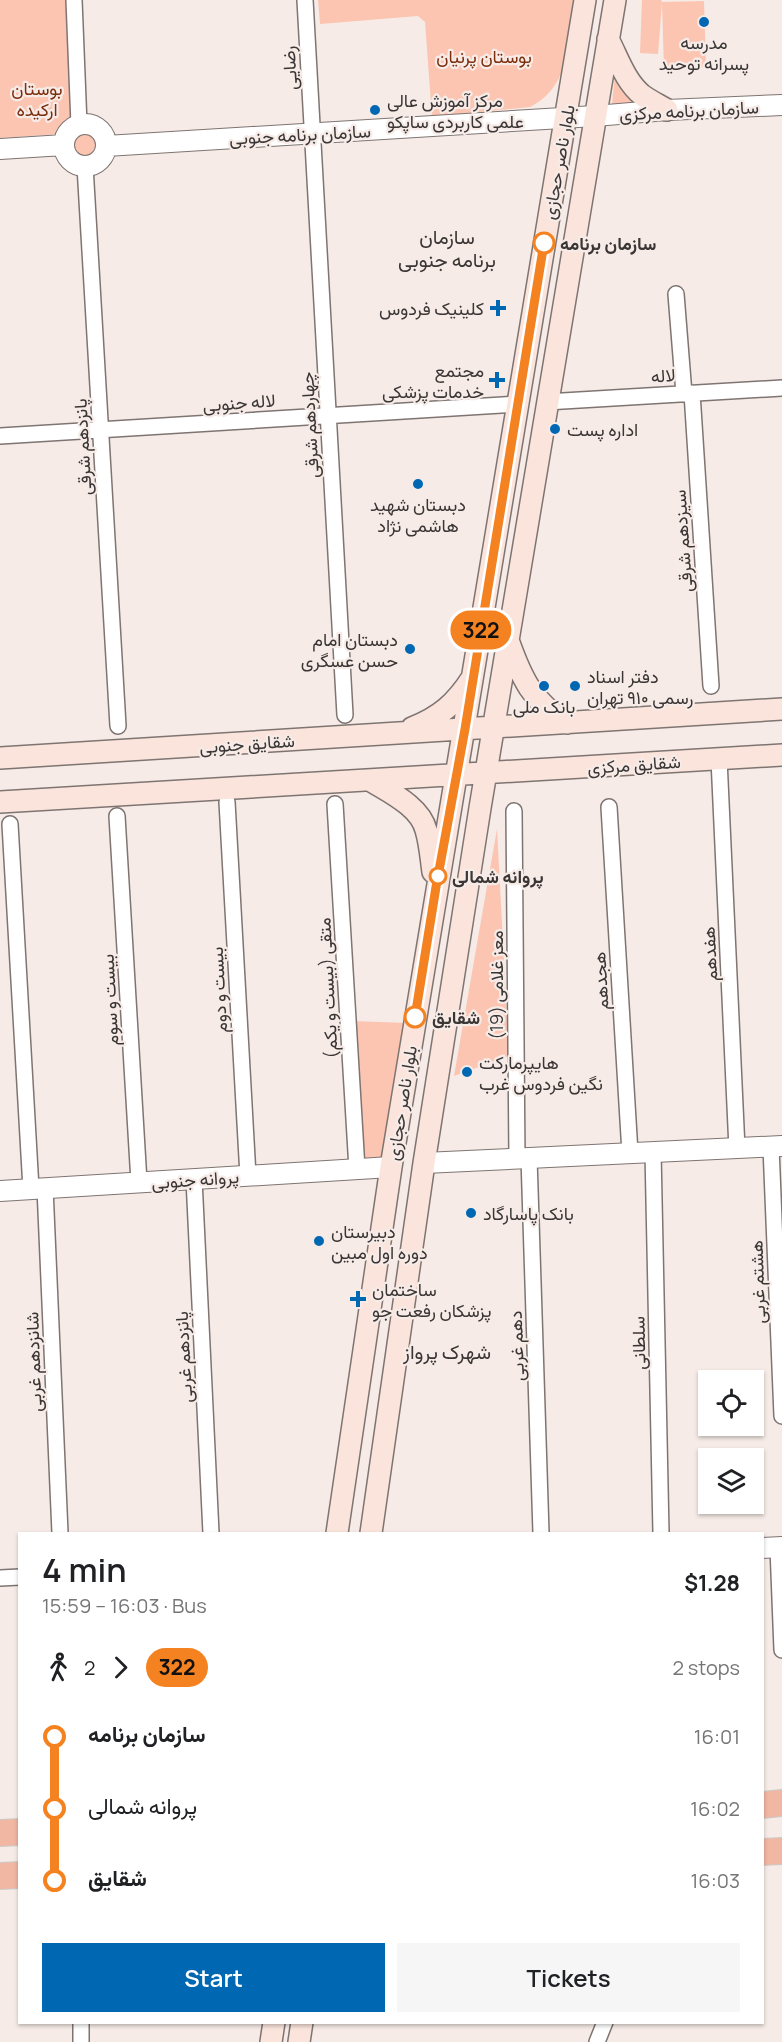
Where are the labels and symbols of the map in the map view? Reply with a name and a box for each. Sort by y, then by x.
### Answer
marker: مدرسه پسرانه توحید [697,15,711,29]
place label: مدرسه پسرانه توحید [659,30,749,76]
park label: بوستان پرنیان [436,44,532,69]
street label: رضایی [276,45,302,91]
park label: بوستان ارکیده [11,76,63,121]
place label: مرکز آموزش عالی علمی کاربردی ساپکو [387,88,524,134]
street label: سازمان برنامه مرکزی [619,94,759,126]
marker: مرکز آموزش عالی علمی کاربردی ساپکو [368,103,382,117]
street label: بلوار ناصر حجازی [536,103,580,221]
street label: سازمان برنامه جنوبی [228,118,372,150]
district label: سازمان برنامه جنوبی [398,223,496,273]
place label: سازمان برنامه [560,231,656,255]
marker: سازمان برنامه [533,232,555,254]
place label: کلینیک فردوس [379,296,484,320]
marker: کلینیک فردوس [489,299,507,317]
place label: مجتمع خدمات پزشکی [382,358,484,404]
street label: لاله [650,362,676,388]
street label: چهاردهم شرقی [294,371,325,479]
marker: مجتمع خدمات پزشکی [488,371,506,389]
street label: لاله جنوبی [202,387,276,417]
street label: پانزدهم شرقی [67,398,98,496]
place label: اداره پست [567,417,638,442]
marker: اداره پست [548,422,562,436]
marker: دبستان شهید هاشمی نژاد [411,477,425,491]
street label: سیزدهم شرقی [666,489,699,593]
place label: دبستان شهید هاشمی نژاد [370,492,466,537]
line badge: 322 [446,610,516,650]
place label: دبستان امام حسن عسگری [301,627,398,672]
marker: دبستان امام حسن عسگری [403,642,417,656]
place label: دفتر اسناد رسمی ۹۱۰ تهران [587,664,693,709]
marker: بانک ملی [537,679,551,693]
marker: دفتر اسناد رسمی ۹۱۰ تهران [568,679,582,693]
place label: بانک ملی [513,694,575,718]
street label: شقایق جنوبی [198,728,296,758]
street label: شقایق مرکزی [587,749,681,779]
place label: پروانه شمالی [452,864,544,889]
marker: پروانه شمالی [429,867,447,885]
street label: متقی (بیست و یکم) [311,917,344,1059]
street label: هفدهم [696,926,723,982]
street label: معز غلامی (19) [484,930,508,1040]
street label: بیست و دوم [204,946,233,1034]
street label: هجدهم [586,951,615,1011]
street label: بیست و سوم [95,953,124,1047]
place label: شقایق [432,1005,480,1029]
marker: شقایق [404,1006,426,1028]
street label: بلوار ناصر حجازی [380,1044,422,1162]
place label: هایپرمارکت نگین فردوس غرب [479,1050,603,1095]
marker: هایپرمارکت نگین فردوس غرب [460,1065,474,1079]
street label: پروانه جنوبی [150,1164,240,1195]
place label: بانک پاسارگاد [483,1201,574,1226]
marker: بانک پاسارگاد [464,1206,478,1220]
place label: دبیرستان دوره اول مبین [331,1219,428,1264]
marker: دبیرستان دوره اول مبین [312,1234,326,1248]
street label: هشتم غربی [744,1240,771,1324]
place label: ساختمان پزشكان رفعت جو [372,1277,492,1323]
marker: ساختمان پزشكان رفعت جو [349,1290,367,1308]
street label: دهم غربی [503,1310,530,1382]
street label: شانزدهم غربی [19,1311,48,1413]
street label: پانزدهم غربی [169,1311,198,1403]
street label: سلطانی [626,1316,650,1370]
district label: شهرک پرواز [402,1338,491,1366]

